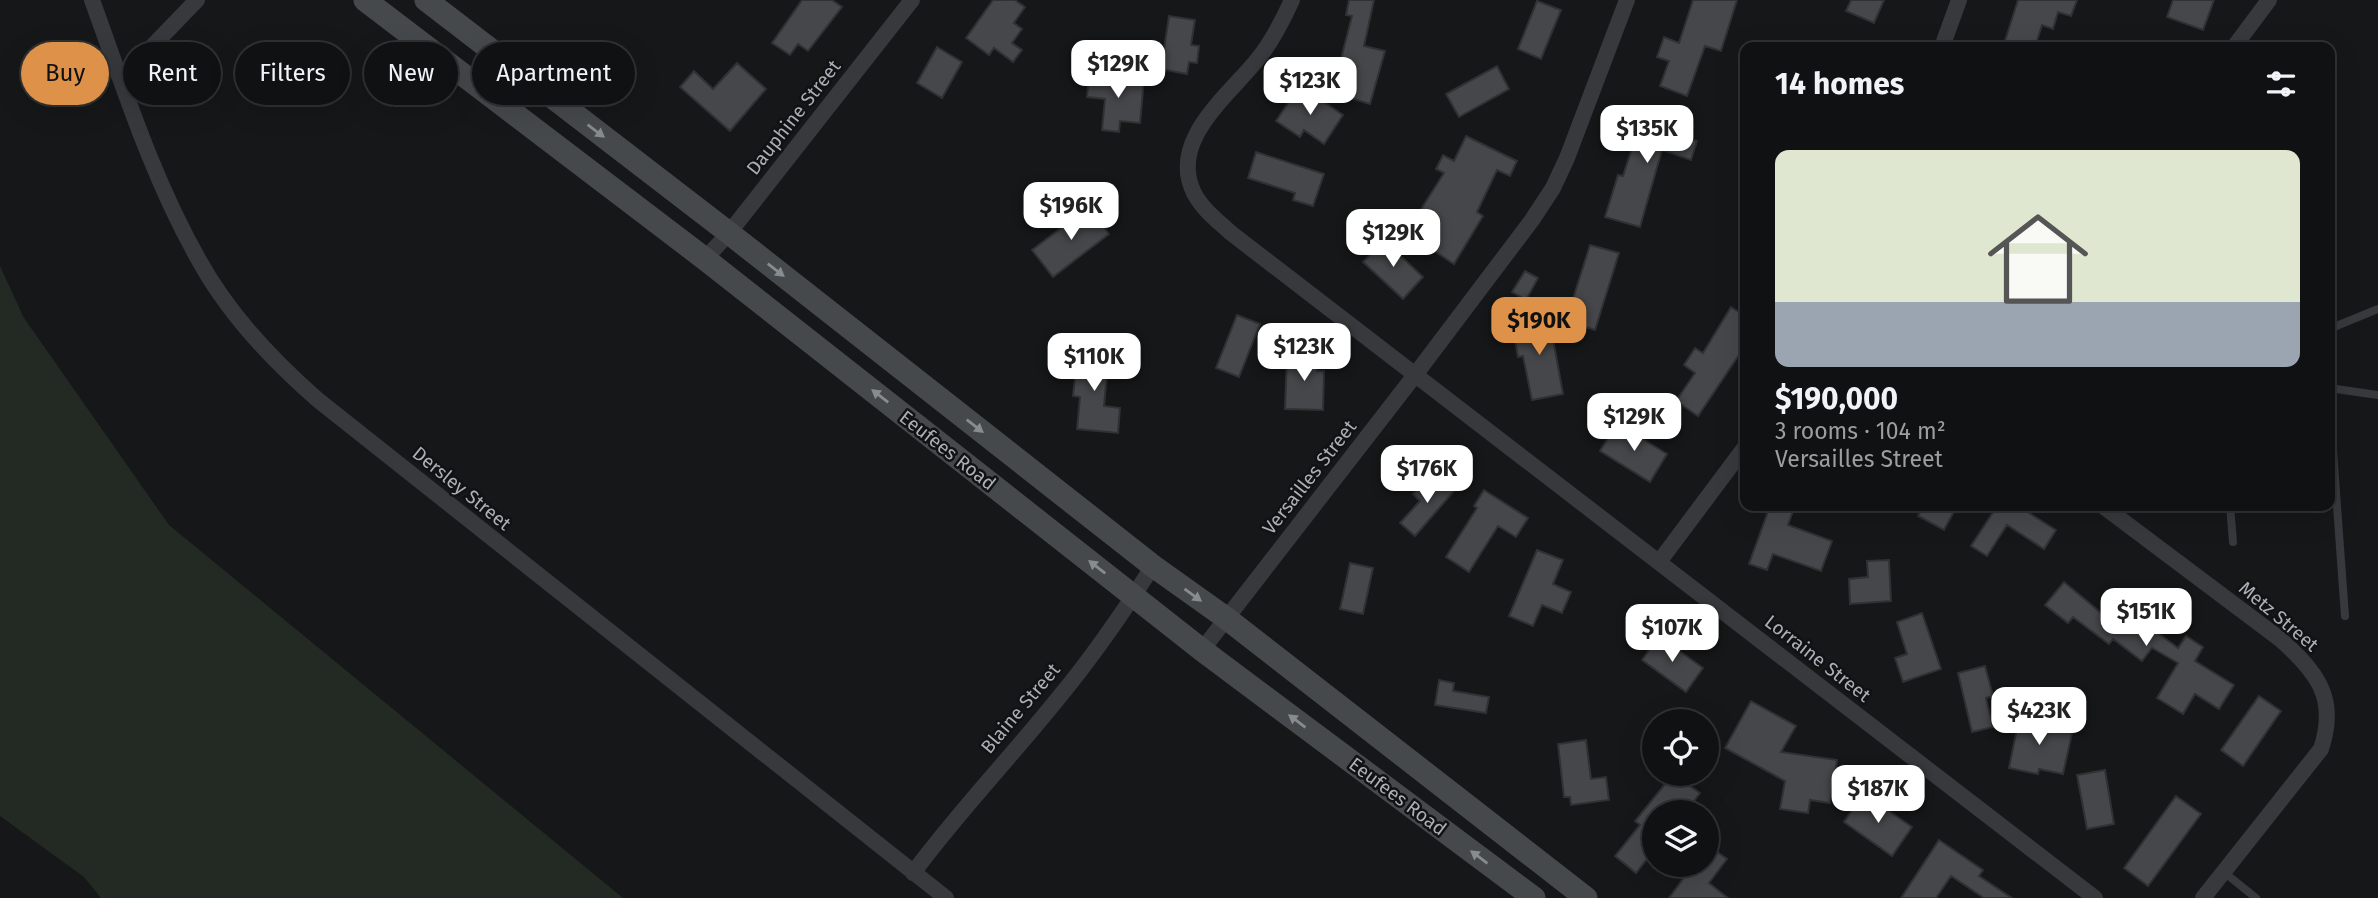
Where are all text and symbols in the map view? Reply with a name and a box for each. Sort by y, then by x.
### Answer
pin: $129K [1069,41,1167,100]
chip: Buy [21,42,109,105]
chip: Rent [123,42,221,105]
chip: Filters [235,42,350,105]
chip: New [364,42,458,105]
chip: Apartment [472,42,635,105]
text: $129K [1087,49,1149,77]
street label: Dauphine Street [741,55,845,179]
pin: $123K [1261,58,1359,117]
icon: filters [2262,65,2300,103]
text: $123K [1280,66,1340,94]
text: 14 homes [1775,66,1904,102]
pin: $135K [1598,106,1696,165]
text: $135K [1616,114,1678,142]
one-way arrow [587,124,606,138]
pin: $196K [1022,182,1120,242]
text: $196K [1040,191,1102,219]
icon: home [1975,196,2101,322]
pin: $129K [1344,210,1442,269]
text: $129K [1362,218,1424,246]
one-way arrow [768,262,785,277]
pin: $190K [1490,298,1588,357]
text: $190K [1507,306,1571,334]
pin: $123K [1255,324,1353,383]
text: $123K [1274,332,1334,360]
pin: $110K [1045,334,1143,393]
text: $110K [1064,342,1124,370]
text: $190,000 [1775,381,1898,417]
one-way arrow [871,389,889,404]
pin: $129K [1585,393,1683,453]
text: $129K [1603,402,1665,430]
street label: Eeufees Road [895,406,1000,495]
street label: Versailles Street [1258,415,1361,539]
text: 3 rooms · 104 m² [1775,417,1946,445]
one-way arrow [965,418,983,433]
street label: Dersley Street [408,442,516,535]
text: Versailles Street [1775,445,1943,473]
pin: $176K [1378,446,1476,505]
text: $176K [1397,454,1457,482]
one-way arrow [1088,561,1106,575]
street label: Metz Street [2234,576,2323,656]
one-way arrow [1184,588,1202,602]
pin: $151K [2097,588,2195,648]
text: $151K [2117,597,2175,625]
pin: $107K [1623,604,1721,664]
street label: Lorraine Street [1760,610,1875,707]
text: $107K [1642,613,1702,641]
street label: Blaine Street [976,658,1065,758]
pin: $423K [1990,688,2088,747]
text: $423K [2007,696,2071,724]
map controls [1642,709,1719,877]
button: locate [1642,709,1719,786]
one-way arrow [1288,714,1306,728]
street label: Eeufees Road [1345,752,1451,840]
pin: $187K [1829,766,1927,825]
text: $187K [1848,774,1908,802]
button: layers [1642,800,1719,877]
one-way arrow [1470,850,1488,864]

